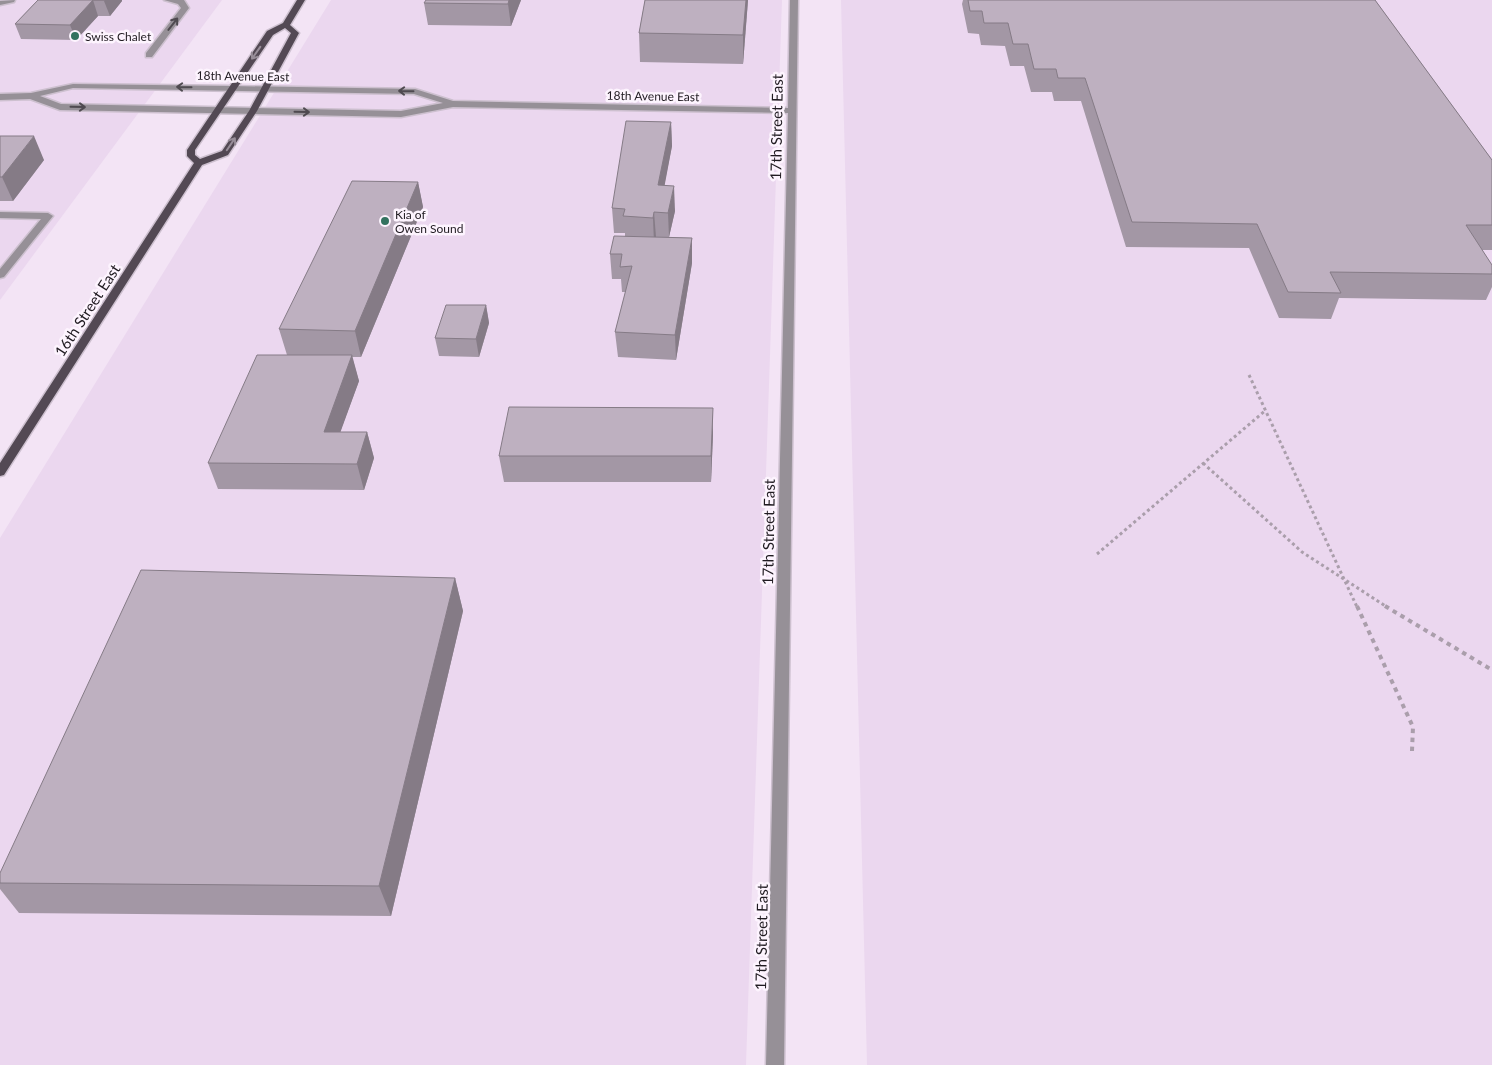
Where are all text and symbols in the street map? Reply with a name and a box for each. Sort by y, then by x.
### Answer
one-way arrow [168,18,179,31]
place label: Swiss Chalet [85,29,152,44]
marker: Swiss Chalet [69,30,81,42]
one-way arrow [251,46,261,60]
street label: 18th Avenue East [197,68,290,84]
street label: 17th Street East [766,73,786,180]
one-way arrow [176,82,192,92]
one-way arrow [398,87,414,96]
street label: 18th Avenue East [607,88,700,104]
one-way arrow [70,102,86,112]
one-way arrow [294,107,310,117]
one-way arrow [226,137,236,151]
place label: Kia of Owen Sound [395,207,463,236]
marker: Kia of Owen Sound [379,215,391,227]
street label: 16th Street East [51,260,124,359]
street label: 17th Street East [758,478,778,585]
street label: 17th Street East [751,883,771,990]

